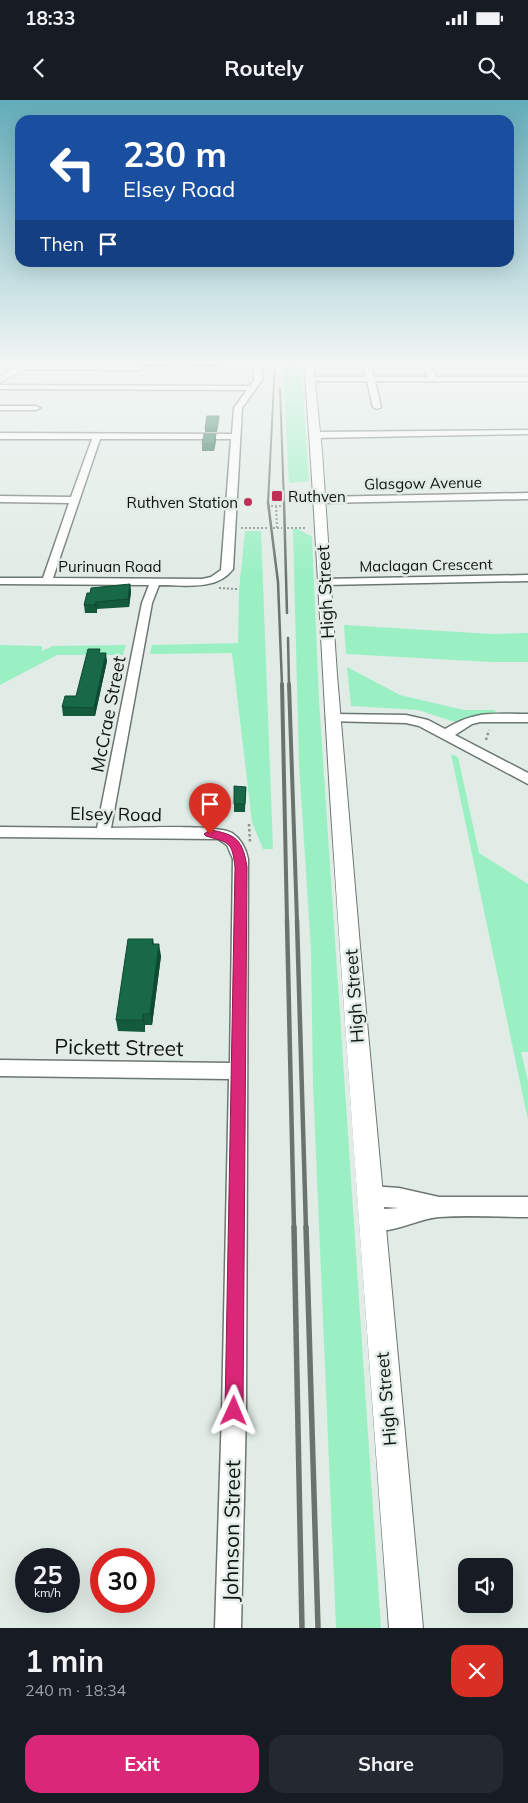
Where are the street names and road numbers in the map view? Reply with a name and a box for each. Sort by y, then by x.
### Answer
street label: Glasgow Avenue [364,472,482,494]
street label: High Street [311,544,339,640]
street label: Maclagan Crescent [359,554,493,576]
street label: Purinuan Road [58,557,162,576]
street label: McCrae Street [85,654,131,774]
street label: Elsey Road [70,802,162,826]
street label: High Street [339,948,369,1044]
street label: Pickett Street [54,1033,184,1061]
street label: High Street [370,1351,402,1447]
street label: Johnson Street [217,1460,245,1602]

